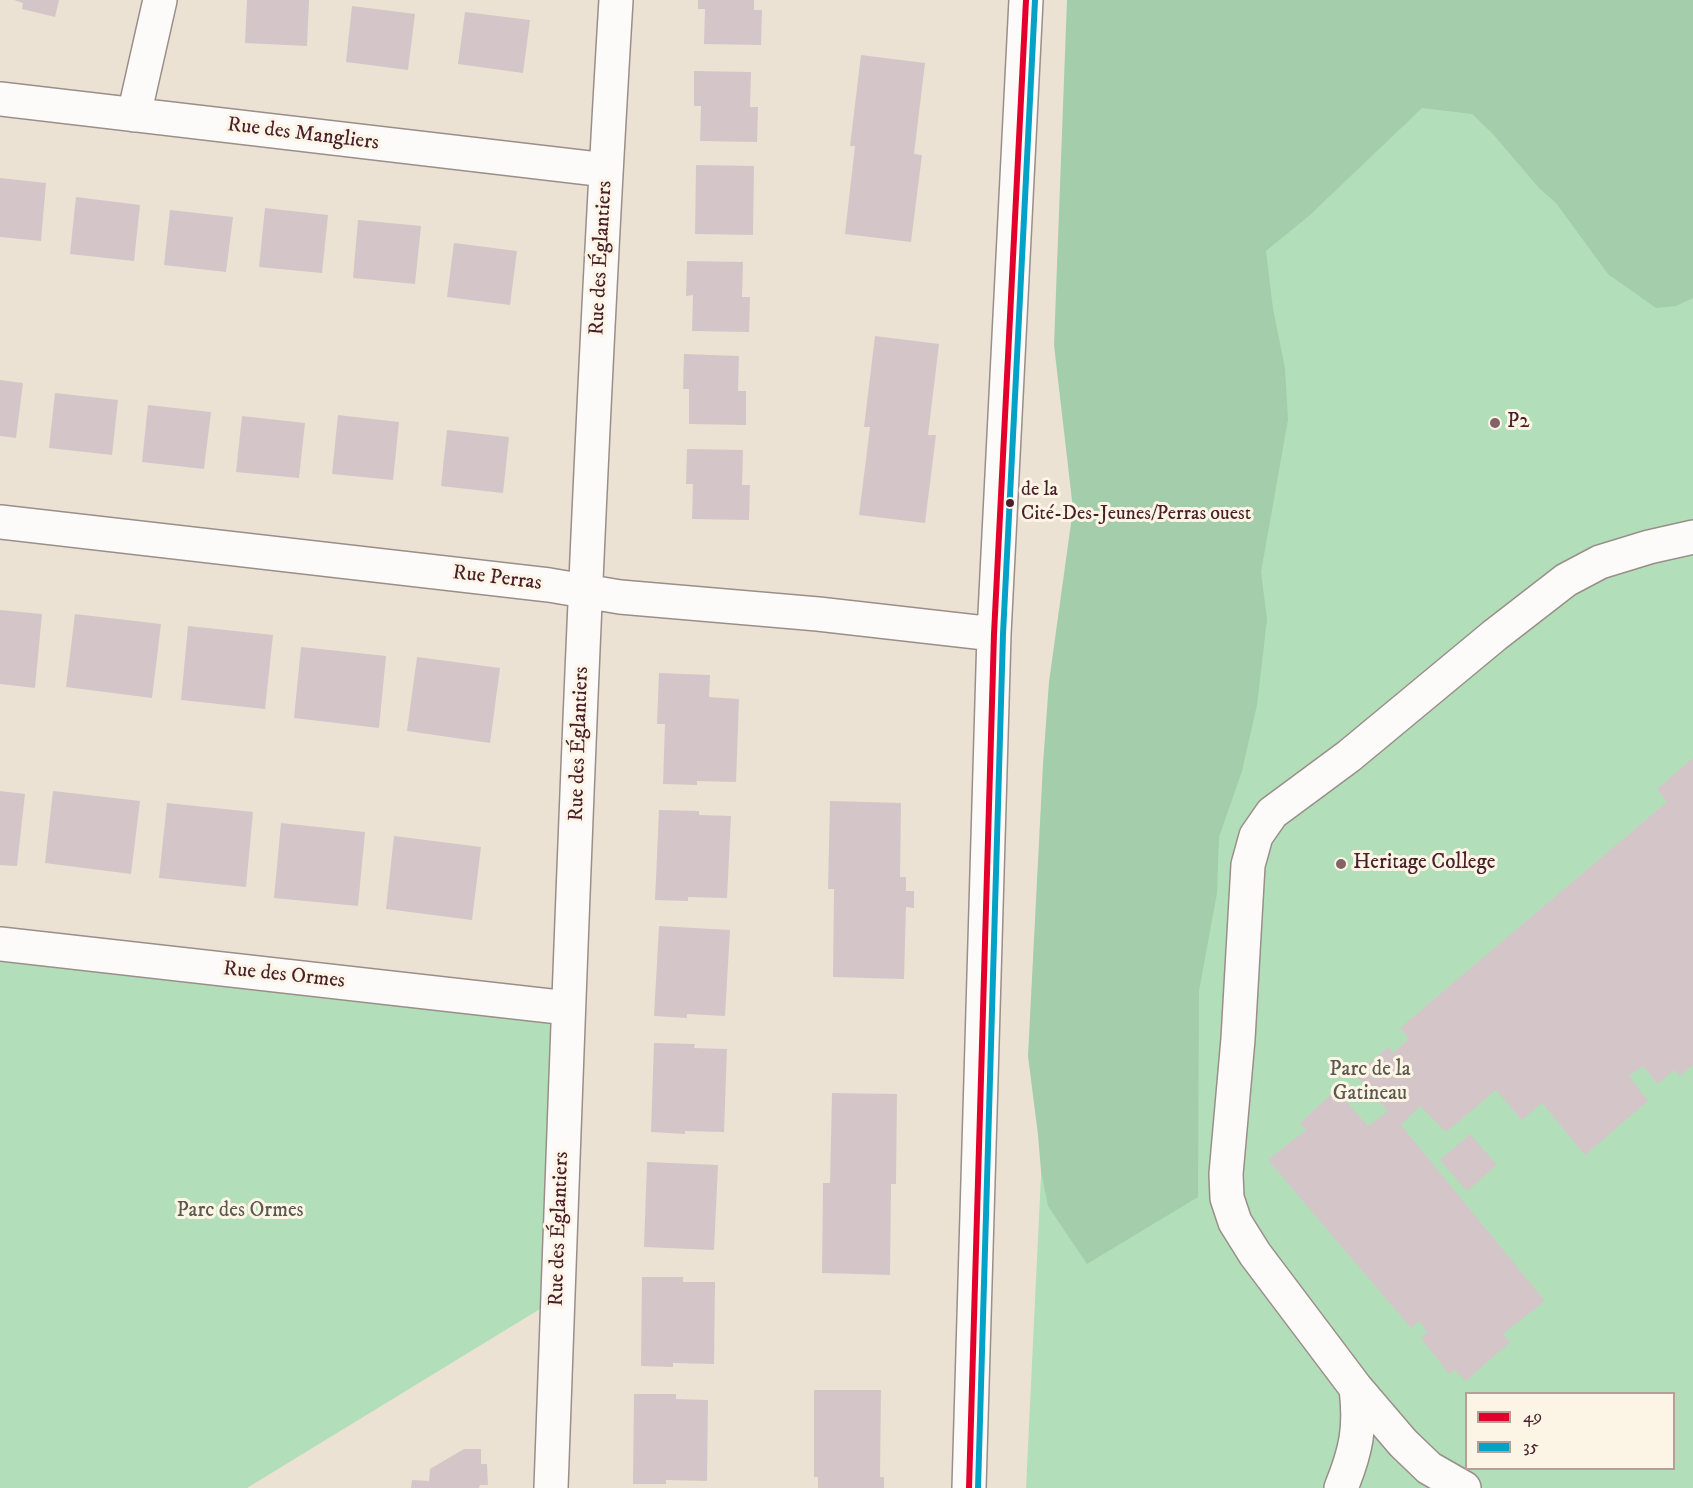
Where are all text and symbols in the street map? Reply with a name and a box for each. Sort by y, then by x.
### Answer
street label: Rue des Mangliers [226,113,380,157]
street label: Rue des Églantiers [585,180,619,336]
place label: P2 [1507,410,1530,436]
marker: P2 [1488,416,1502,430]
place label: de la Cité-Des-Jeunes/Perras ouest [1021,479,1251,526]
marker: de la Cité-Des-Jeunes/Perras ouest [1004,497,1016,509]
street label: Rue Perras [451,561,543,597]
street label: Rue des Églantiers [565,666,595,822]
place label: Heritage College [1353,851,1495,877]
marker: Heritage College [1334,857,1348,871]
street label: Rue des Ormes [222,957,346,995]
park label: Parc de la Gatineau [1329,1058,1411,1108]
street label: Rue des Églantiers [545,1151,575,1307]
park label: Parc des Ormes [176,1199,304,1225]
legend [1465,1392,1675,1470]
text: 49 [1523,1406,1542,1428]
text: 35 [1523,1436,1539,1458]

